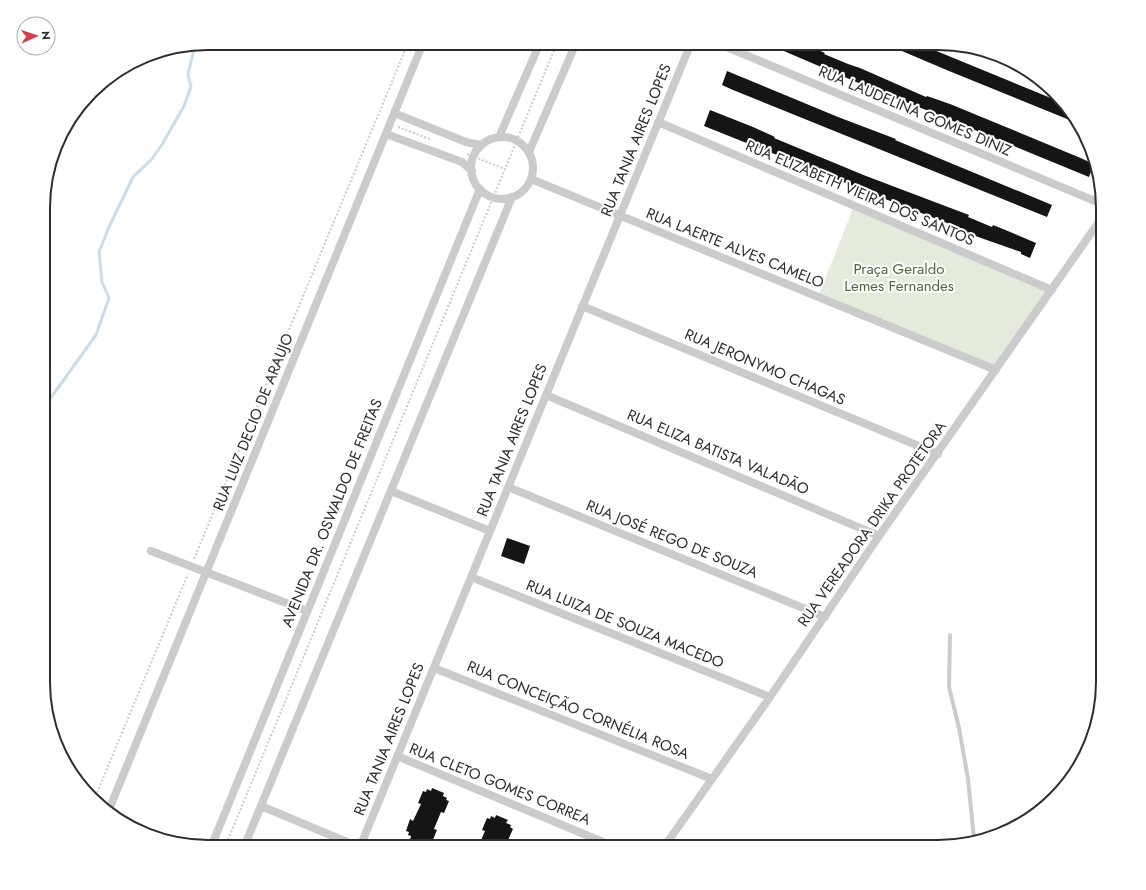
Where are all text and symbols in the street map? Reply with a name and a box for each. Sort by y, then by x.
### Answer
north arrow [16,16,56,56]
text: N [38,31,54,40]
street label: RUA TANIA AIRES LOPES [595,60,677,220]
street label: RUA LAUDELINA GOMES DINIZ [815,60,1015,162]
street label: RUA ELIZABETH VIEIRA DOS SANTOS [742,135,978,251]
street label: RUA LAERTE ALVES CAMELO [643,202,827,294]
park label: Praça Geraldo Lemes Fernandes [844,258,954,297]
street label: RUA JERONYMO CHAGAS [681,323,849,411]
street label: RUA LUIZ DECIO DE ARAUJO [207,330,299,514]
street label: RUA TANIA AIRES LOPES [471,360,553,520]
street label: AVENIDA DR. OSWALDO DE FREITAS [276,395,388,631]
street label: RUA ELIZA BATISTA VALADÃO [624,404,812,500]
street label: RUA VEREADORA DRIKA PROTETORA [792,417,952,631]
street label: RUA JOSÉ REGO DE SOUZA [583,494,761,584]
street label: RUA LUIZA DE SOUZA MACEDO [523,574,727,674]
street label: RUA CONCEIÇÃO CORNÉLIA ROSA [464,655,692,765]
street label: RUA TANIA AIRES LOPES [348,659,430,819]
street label: RUA CLETO GOMES CORREA [406,738,594,831]

